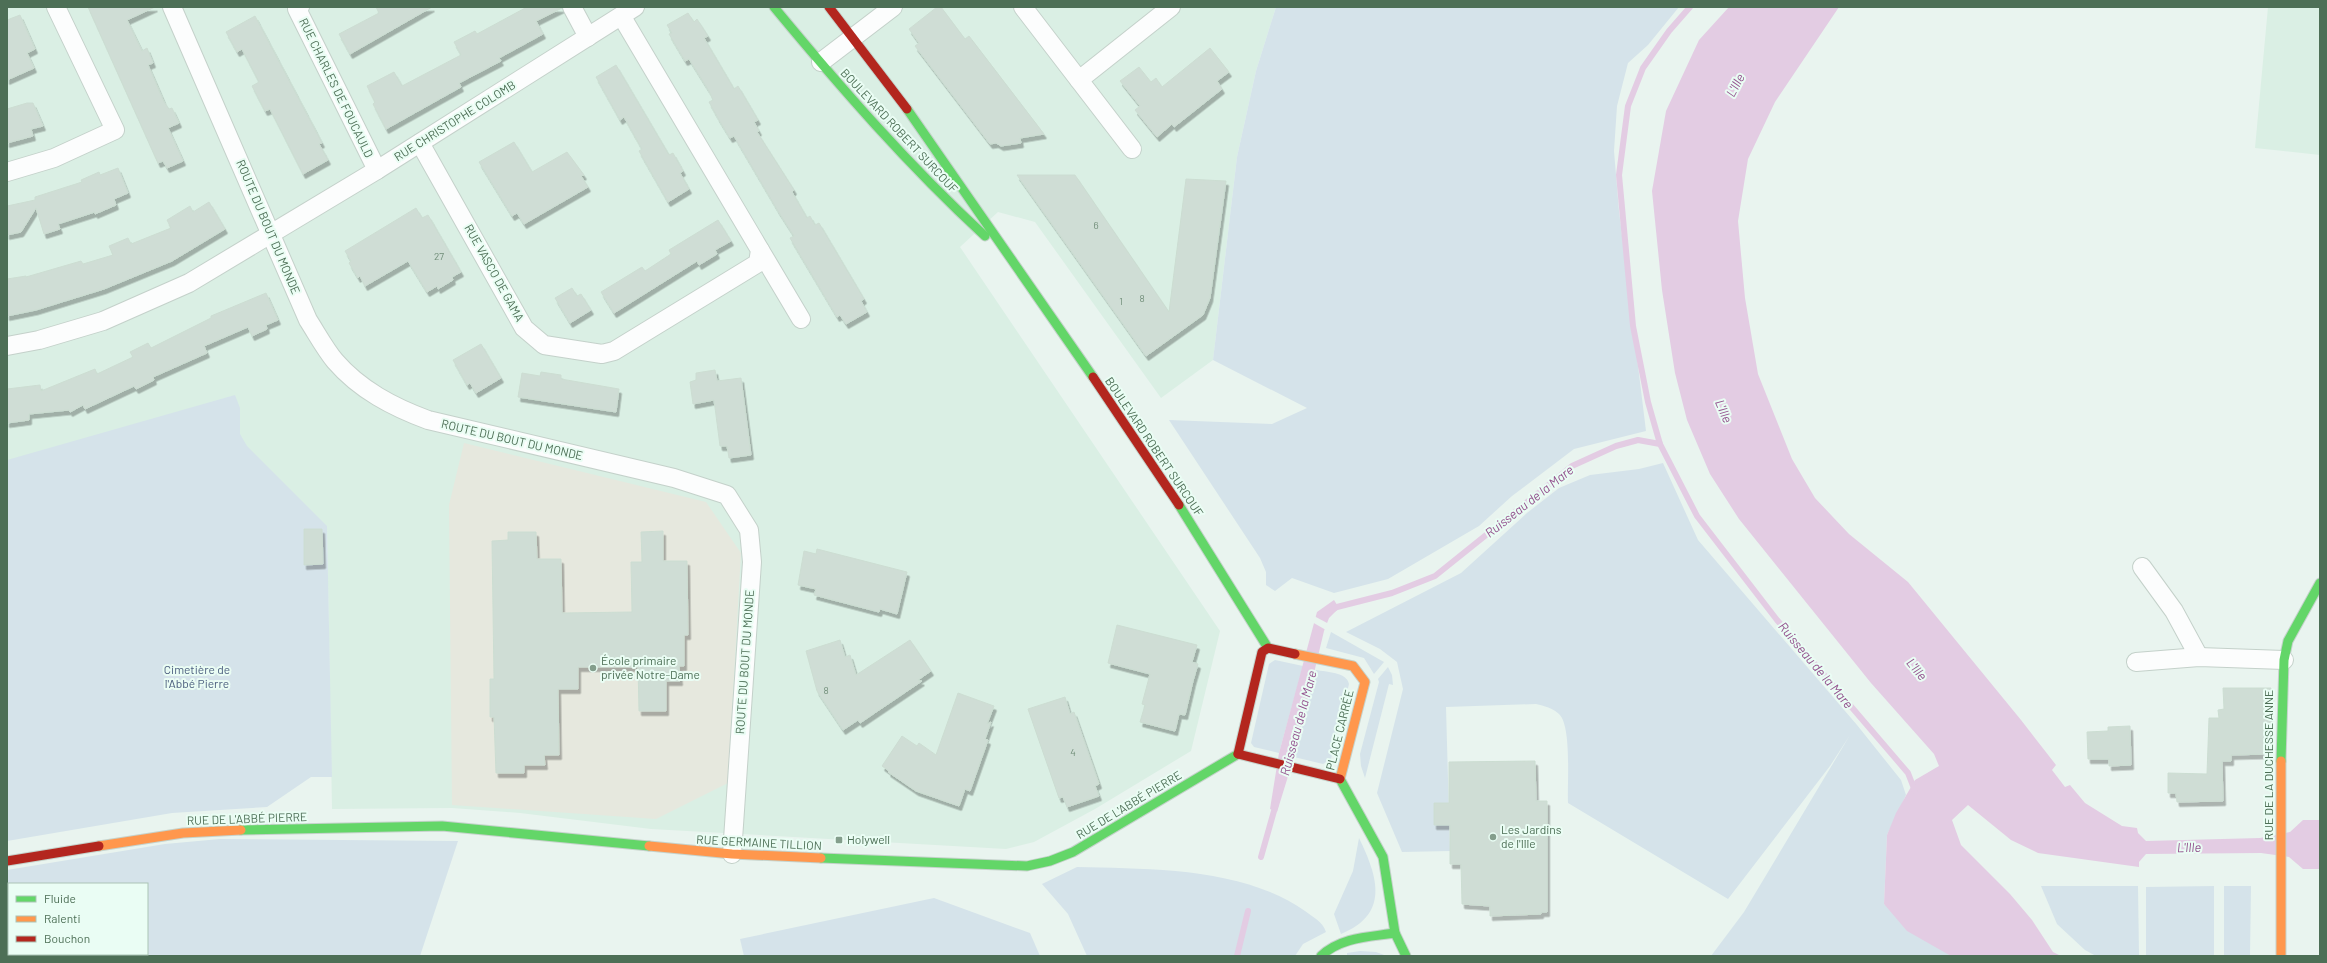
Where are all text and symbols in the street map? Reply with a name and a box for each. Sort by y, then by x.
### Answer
street label: RUE CHARLES DE FOUCAULD [297,15,377,160]
street label: BOULEVARD ROBERT SURCOUF [838,65,961,196]
water label: L'Ille [1722,70,1748,99]
street label: RUE CHRISTOPHE COLOMB [391,77,518,163]
street label: ROUTE DU BOUT DU MONDE [234,157,304,296]
house number: 6 [1093,219,1099,231]
street label: RUE VASCO DE GAMA [462,221,527,324]
house number: 27 [434,250,444,262]
house number: 8 [1139,292,1145,304]
house number: 1 [1119,295,1123,307]
street label: BOULEVARD ROBERT SURCOUF [1103,374,1207,519]
water label: L'Ille [1712,397,1736,425]
street label: ROUTE DU BOUT DU MONDE [440,416,584,462]
water label: Ruisseau de la Mare [1481,461,1577,541]
street label: ROUTE DU BOUT DU MONDE [732,589,756,735]
water label: Ruisseau de la Mare [1775,618,1857,712]
place label: École primaire privée Notre-Dame [601,653,700,681]
water label: L'Ille [1903,655,1931,684]
park label: Cimetière de l'Abbé Pierre [164,662,230,690]
marker: École primaire privée Notre-Dame [588,663,598,673]
water label: Ruisseau de la Mare [1276,668,1320,777]
house number: 8 [823,684,829,696]
street label: PLACE CARRÉE [1322,688,1356,771]
street label: RUE DE LA DUCHESSE ANNE [2261,690,2275,840]
house number: 4 [1070,746,1076,758]
street label: RUE DE L'ABBÉ PIERRE [1073,767,1184,841]
street label: RUE DE L'ABBÉ PIERRE [187,809,307,827]
place label: Les Jardins de l'Ille [1501,822,1562,850]
street label: RUE GERMAINE TILLION [696,832,822,852]
place label: Holywell [847,832,890,846]
marker: Les Jardins de l'Ille [1488,832,1498,842]
marker: Holywell [834,835,844,845]
water label: L'Ille [2177,839,2201,855]
legend [8,883,148,955]
text: Fluide [44,891,76,905]
text: Ralenti [44,911,81,925]
text: Bouchon [44,931,90,945]

